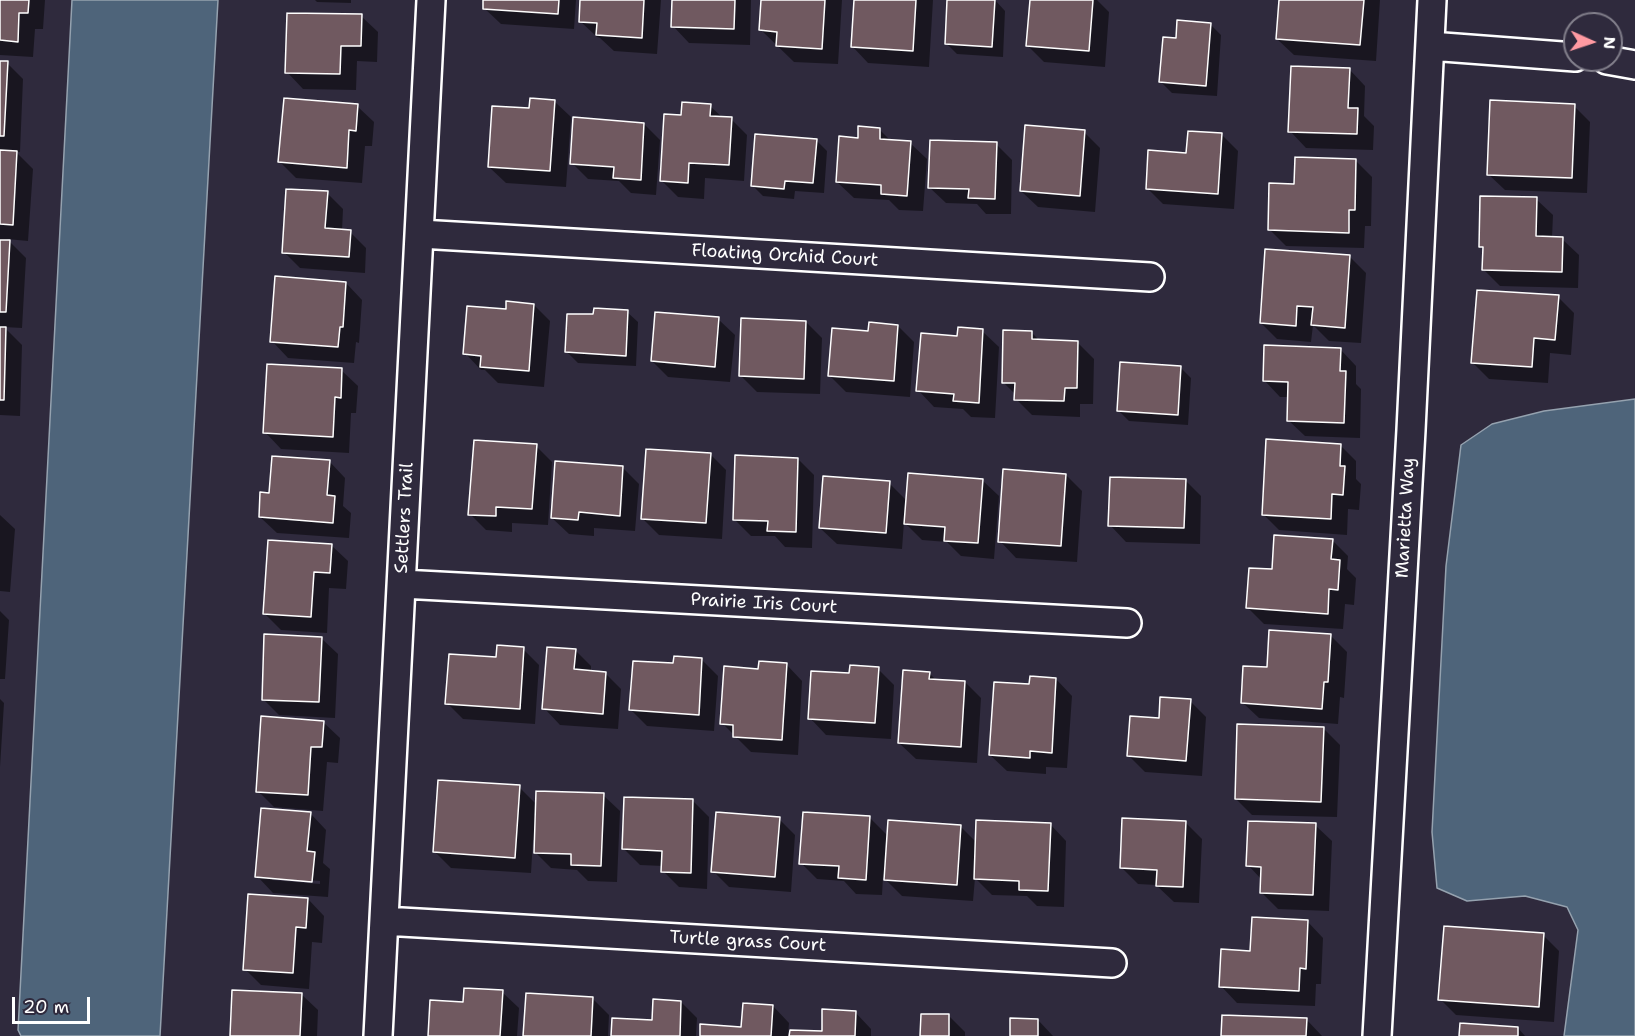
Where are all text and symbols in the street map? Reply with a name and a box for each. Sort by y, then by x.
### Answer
north arrow [1563,12,1623,72]
text: N [1599,36,1620,50]
street label: Floating Orchid Court [691,240,879,272]
street label: Marietta Way [1392,457,1420,579]
street label: Settlers Trail [391,462,419,574]
street label: Prairie Iris Court [690,589,838,619]
street label: Turtle grass Court [669,927,827,957]
scale bar [15,985,93,1023]
text: 20 m [23,995,69,1019]

